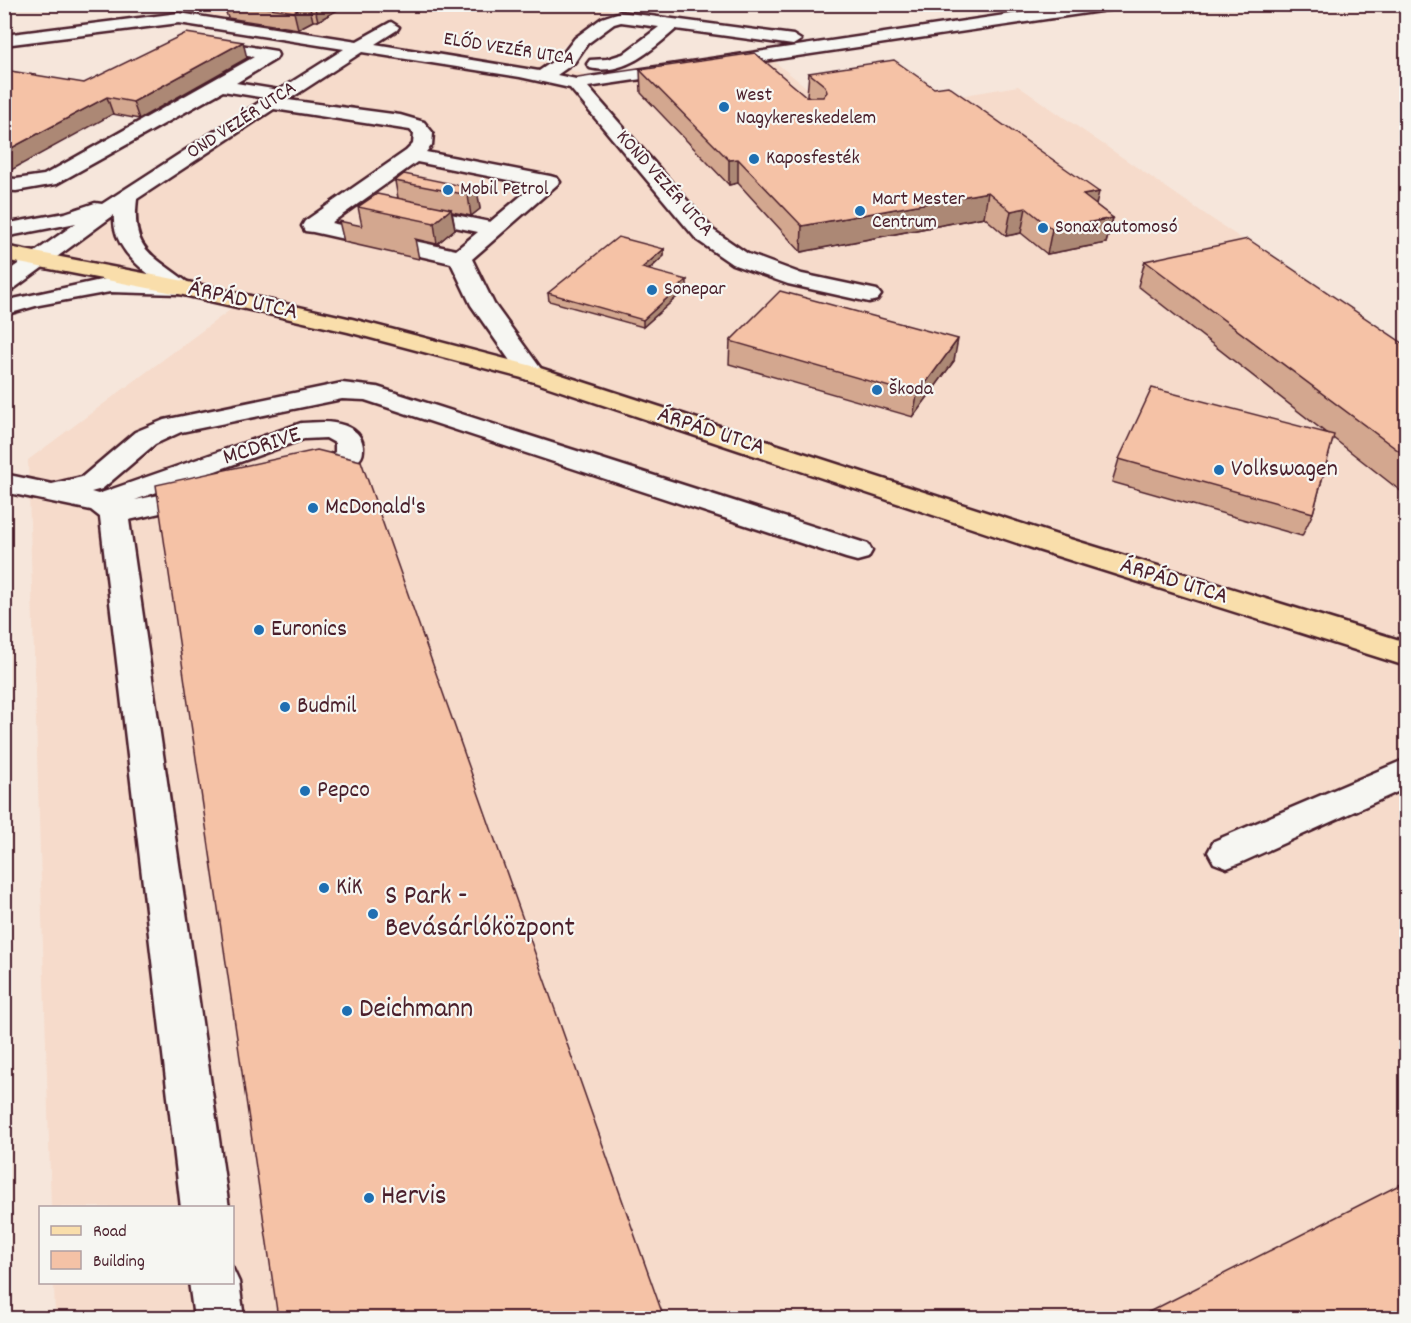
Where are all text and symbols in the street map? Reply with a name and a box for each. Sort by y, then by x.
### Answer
street label: ELŐD VEZÉR UTCA [441,26,577,74]
street label: OND VEZÉR UTCA [182,75,302,167]
place label: West Nagykereskedelem [736,82,876,133]
marker: West Nagykereskedelem [717,100,731,114]
street label: KOND VEZÉR UTCA [608,125,720,244]
place label: Kaposfesték [766,145,860,173]
marker: Kaposfesték [747,152,761,166]
place label: Mobil Petrol [460,176,549,204]
marker: Mobil Petrol [441,183,455,197]
place label: Mart Mester Centrum [872,186,966,237]
marker: Mart Mester Centrum [853,204,867,218]
place label: Sonax automosó [1055,214,1178,242]
marker: Sonax automosó [1036,221,1050,235]
street label: ÁRPÁD UTCA [185,272,301,330]
place label: Sonepar [664,276,726,304]
marker: Sonepar [645,283,659,297]
place label: Škoda [889,376,934,404]
marker: Škoda [870,383,884,397]
street label: ÁRPÁD UTCA [653,399,769,465]
street label: MCDRIVE [219,418,305,476]
place label: Volkswagen [1231,453,1338,487]
marker: Volkswagen [1212,463,1226,477]
place label: McDonald's [325,491,426,525]
marker: McDonald's [306,501,320,515]
street label: ÁRPÁD UTCA [1116,549,1232,615]
place label: Euronics [271,613,347,647]
marker: Euronics [252,623,266,637]
place label: Budmil [297,690,357,724]
marker: Budmil [278,700,292,714]
place label: Pepco [317,774,370,808]
marker: Pepco [298,784,312,798]
place label: KiK [336,871,363,905]
place label: S Park - Bevásárlóközpont [385,878,575,950]
marker: KiK [317,881,331,895]
marker: S Park - Bevásárlóközpont [366,907,380,921]
place label: Deichmann [359,991,473,1031]
marker: Deichmann [340,1004,354,1018]
place label: Hervis [381,1178,447,1218]
marker: Hervis [362,1191,376,1205]
legend [39,1206,234,1284]
text: Road [93,1220,127,1245]
text: Building [93,1250,145,1275]

